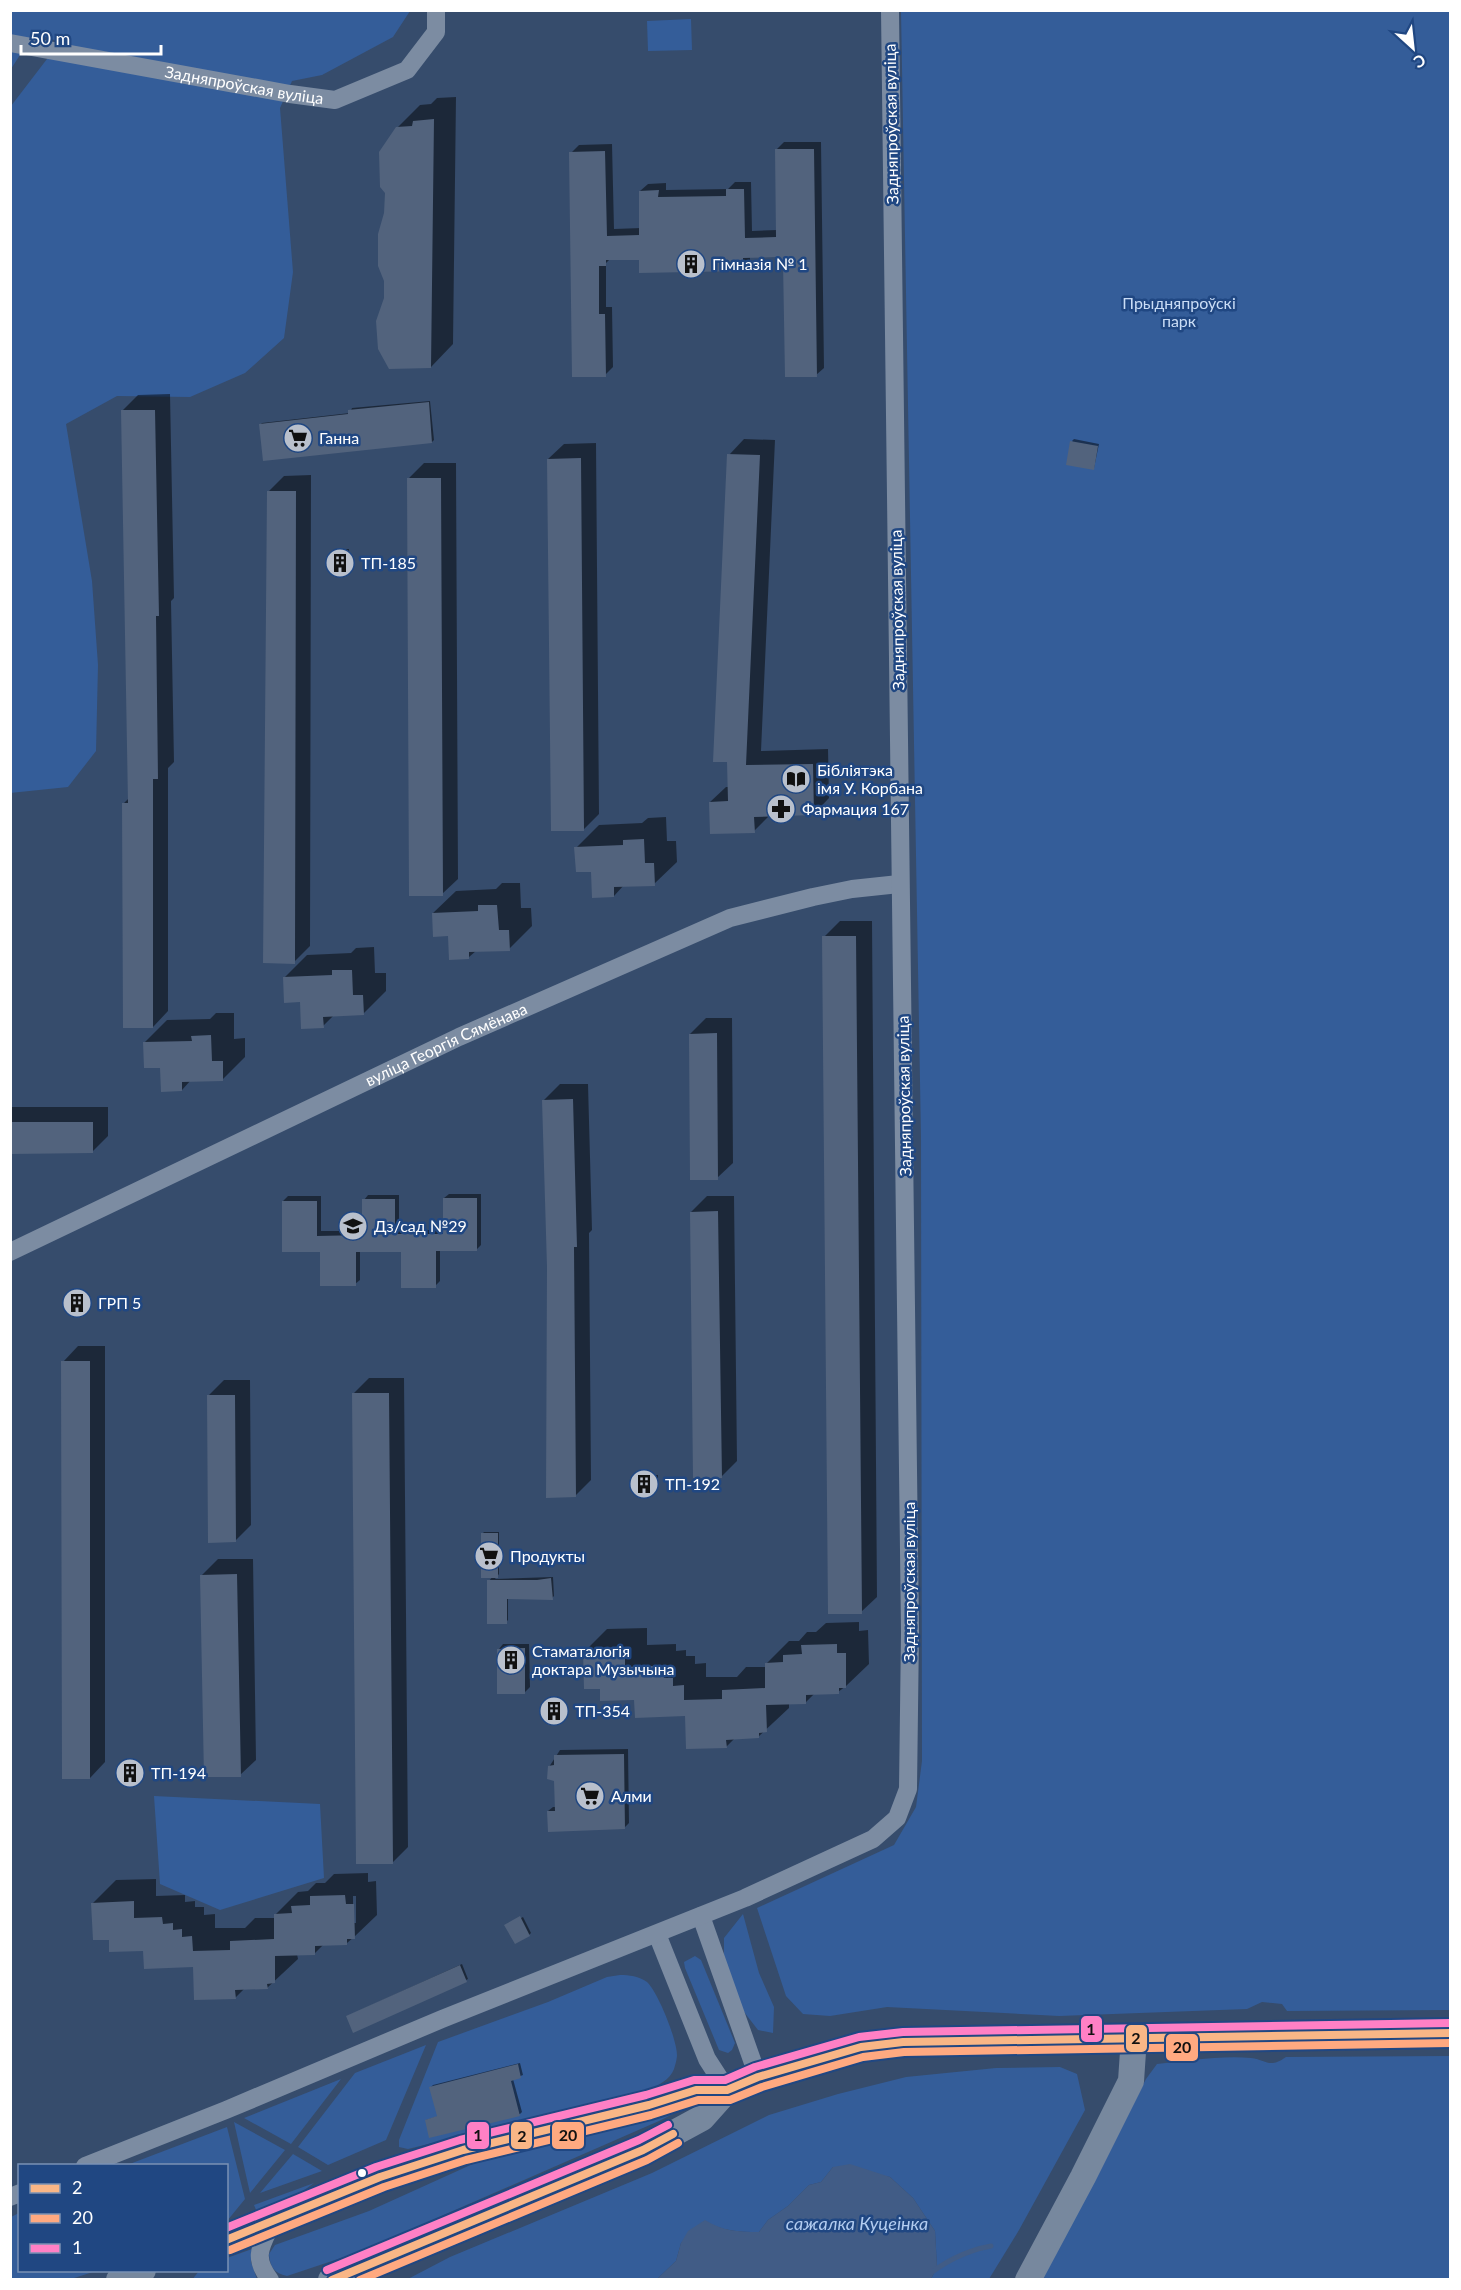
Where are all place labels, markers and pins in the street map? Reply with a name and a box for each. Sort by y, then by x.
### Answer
building icon: Гімназія № 1 [675,248,707,280]
place label: Гімназія № 1 [712,254,808,273]
supermarket icon: Ганна [282,422,314,454]
place label: Ганна [319,428,359,447]
building icon: ТП-185 [324,547,356,579]
place label: ТП-185 [361,553,416,572]
place label: Бібліятэка імя У. Корбана [817,760,923,797]
library icon: Бібліятэка імя У. Корбана [780,763,812,795]
pharmacy icon: Фармация 167 [765,793,797,825]
place label: Фармация 167 [802,799,909,818]
school or university icon: Дз/сад №29 [337,1210,369,1242]
place label: Дз/сад №29 [374,1216,467,1235]
building icon: ГРП 5 [61,1287,93,1319]
place label: ГРП 5 [98,1293,141,1312]
building icon: ТП-192 [628,1468,660,1500]
place label: ТП-192 [665,1474,720,1493]
supermarket icon: Продукты [473,1540,505,1572]
place label: Продукты [510,1546,585,1565]
place label: Стаматалогія доктара Музычына [532,1641,674,1678]
building icon: Стаматалогія доктара Музычына [495,1644,527,1676]
building icon: ТП-354 [538,1695,570,1727]
place label: ТП-354 [575,1701,630,1720]
building icon: ТП-194 [114,1757,146,1789]
place label: ТП-194 [151,1763,206,1782]
supermarket icon: Алми [574,1780,606,1812]
place label: Алми [611,1786,652,1805]
unlabelled marker [356,2167,368,2179]

